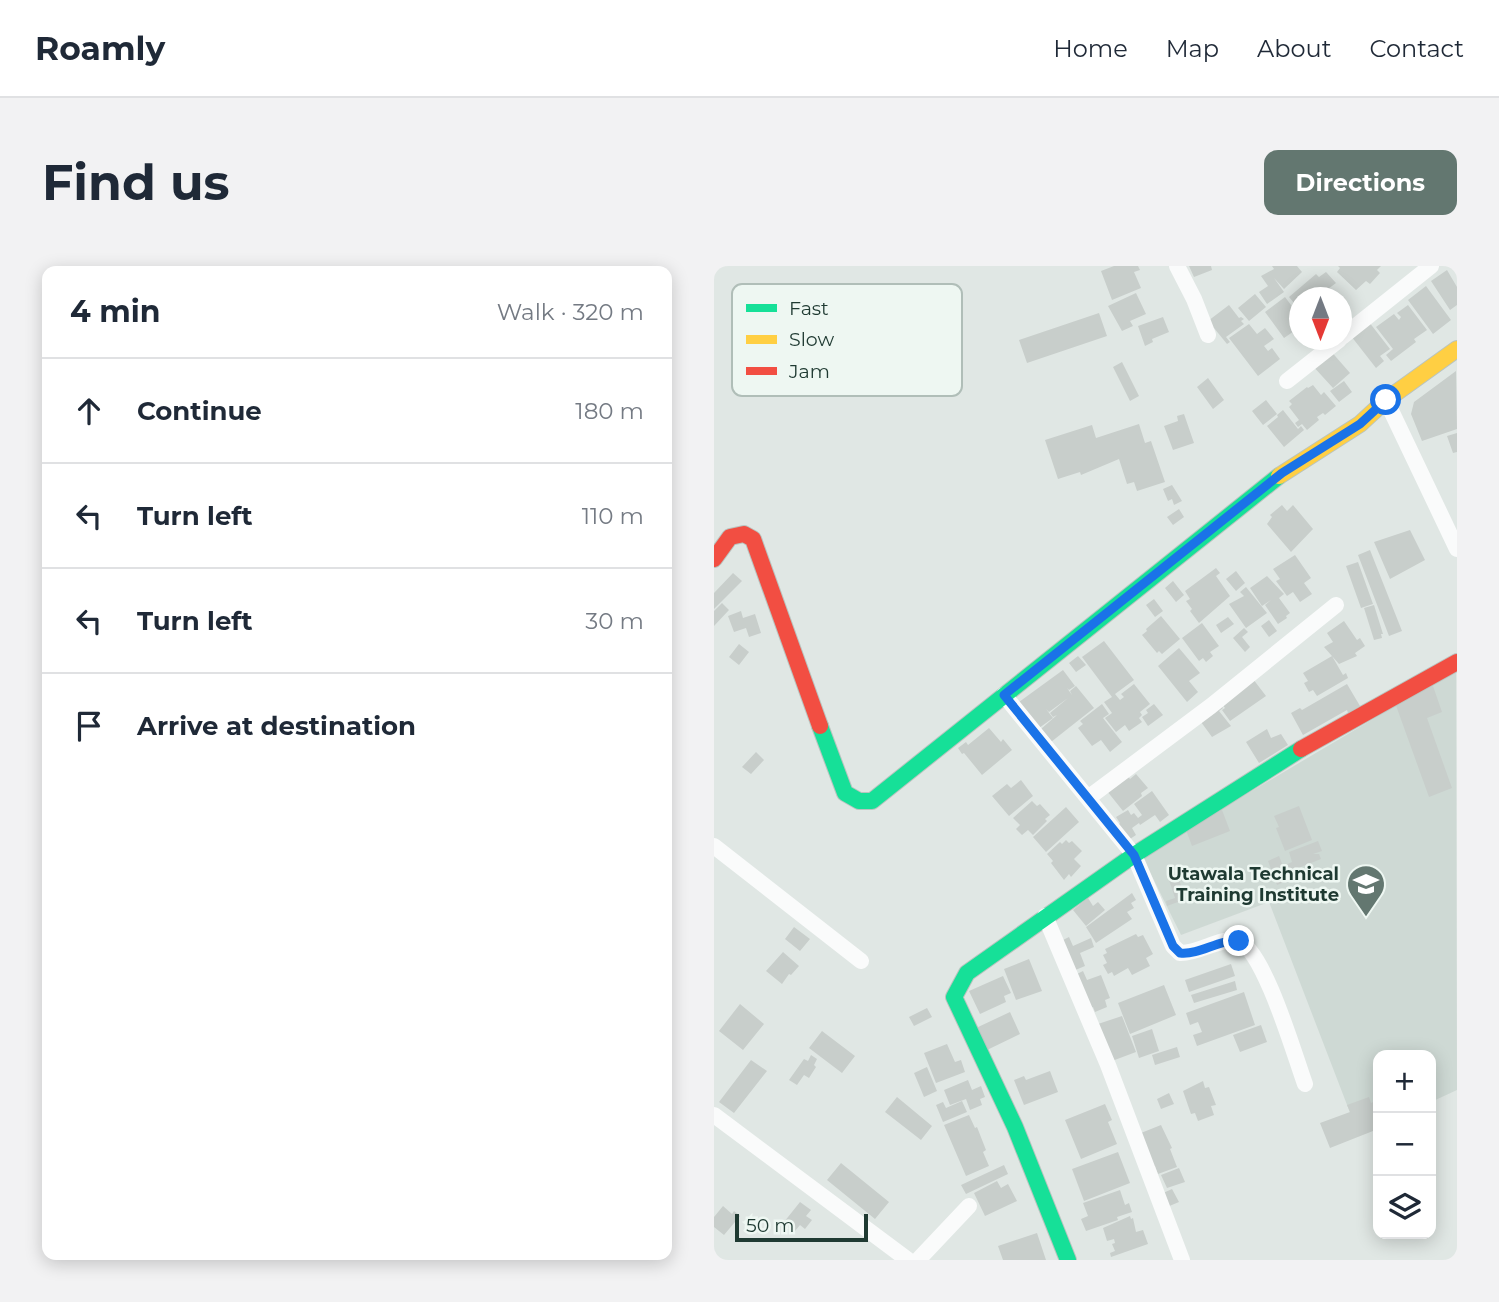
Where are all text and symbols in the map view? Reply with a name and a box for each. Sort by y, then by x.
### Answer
text: Roamly [35,28,165,68]
text: Home [1053,34,1128,63]
text: Map [1166,34,1219,63]
text: About [1257,34,1331,63]
text: Contact [1369,34,1464,63]
button: Directions [1264,150,1457,215]
text: Find us [42,153,230,212]
legend [732,284,962,396]
north arrow [1289,287,1352,350]
text: 4 min [70,293,160,330]
text: Fast [789,297,829,320]
text: Walk · 320 m [497,298,644,326]
text: Slow [789,328,834,351]
text: Jam [788,360,830,383]
route start [1370,384,1401,415]
icon: ahead [70,392,108,430]
text: Continue [137,395,262,427]
text: 180 m [575,397,644,425]
icon: left [70,497,108,535]
text: Turn left [137,500,253,532]
text: 110 m [582,502,644,530]
icon: left [70,602,108,640]
text: Turn left [137,605,253,637]
text: 30 m [585,607,644,635]
icon: arrive [70,707,108,745]
text: Arrive at destination [137,710,416,742]
place label: Utawala Technical Training Institute [1168,863,1339,906]
school or university icon: Utawala Technical Training Institute [1345,863,1387,918]
route end [1223,925,1254,956]
map controls [1373,1050,1436,1239]
button: + [1373,1050,1436,1113]
button: − [1373,1113,1436,1176]
button: layers [1373,1176,1436,1239]
scale bar [735,1211,868,1243]
text: 50 m [746,1214,794,1237]

